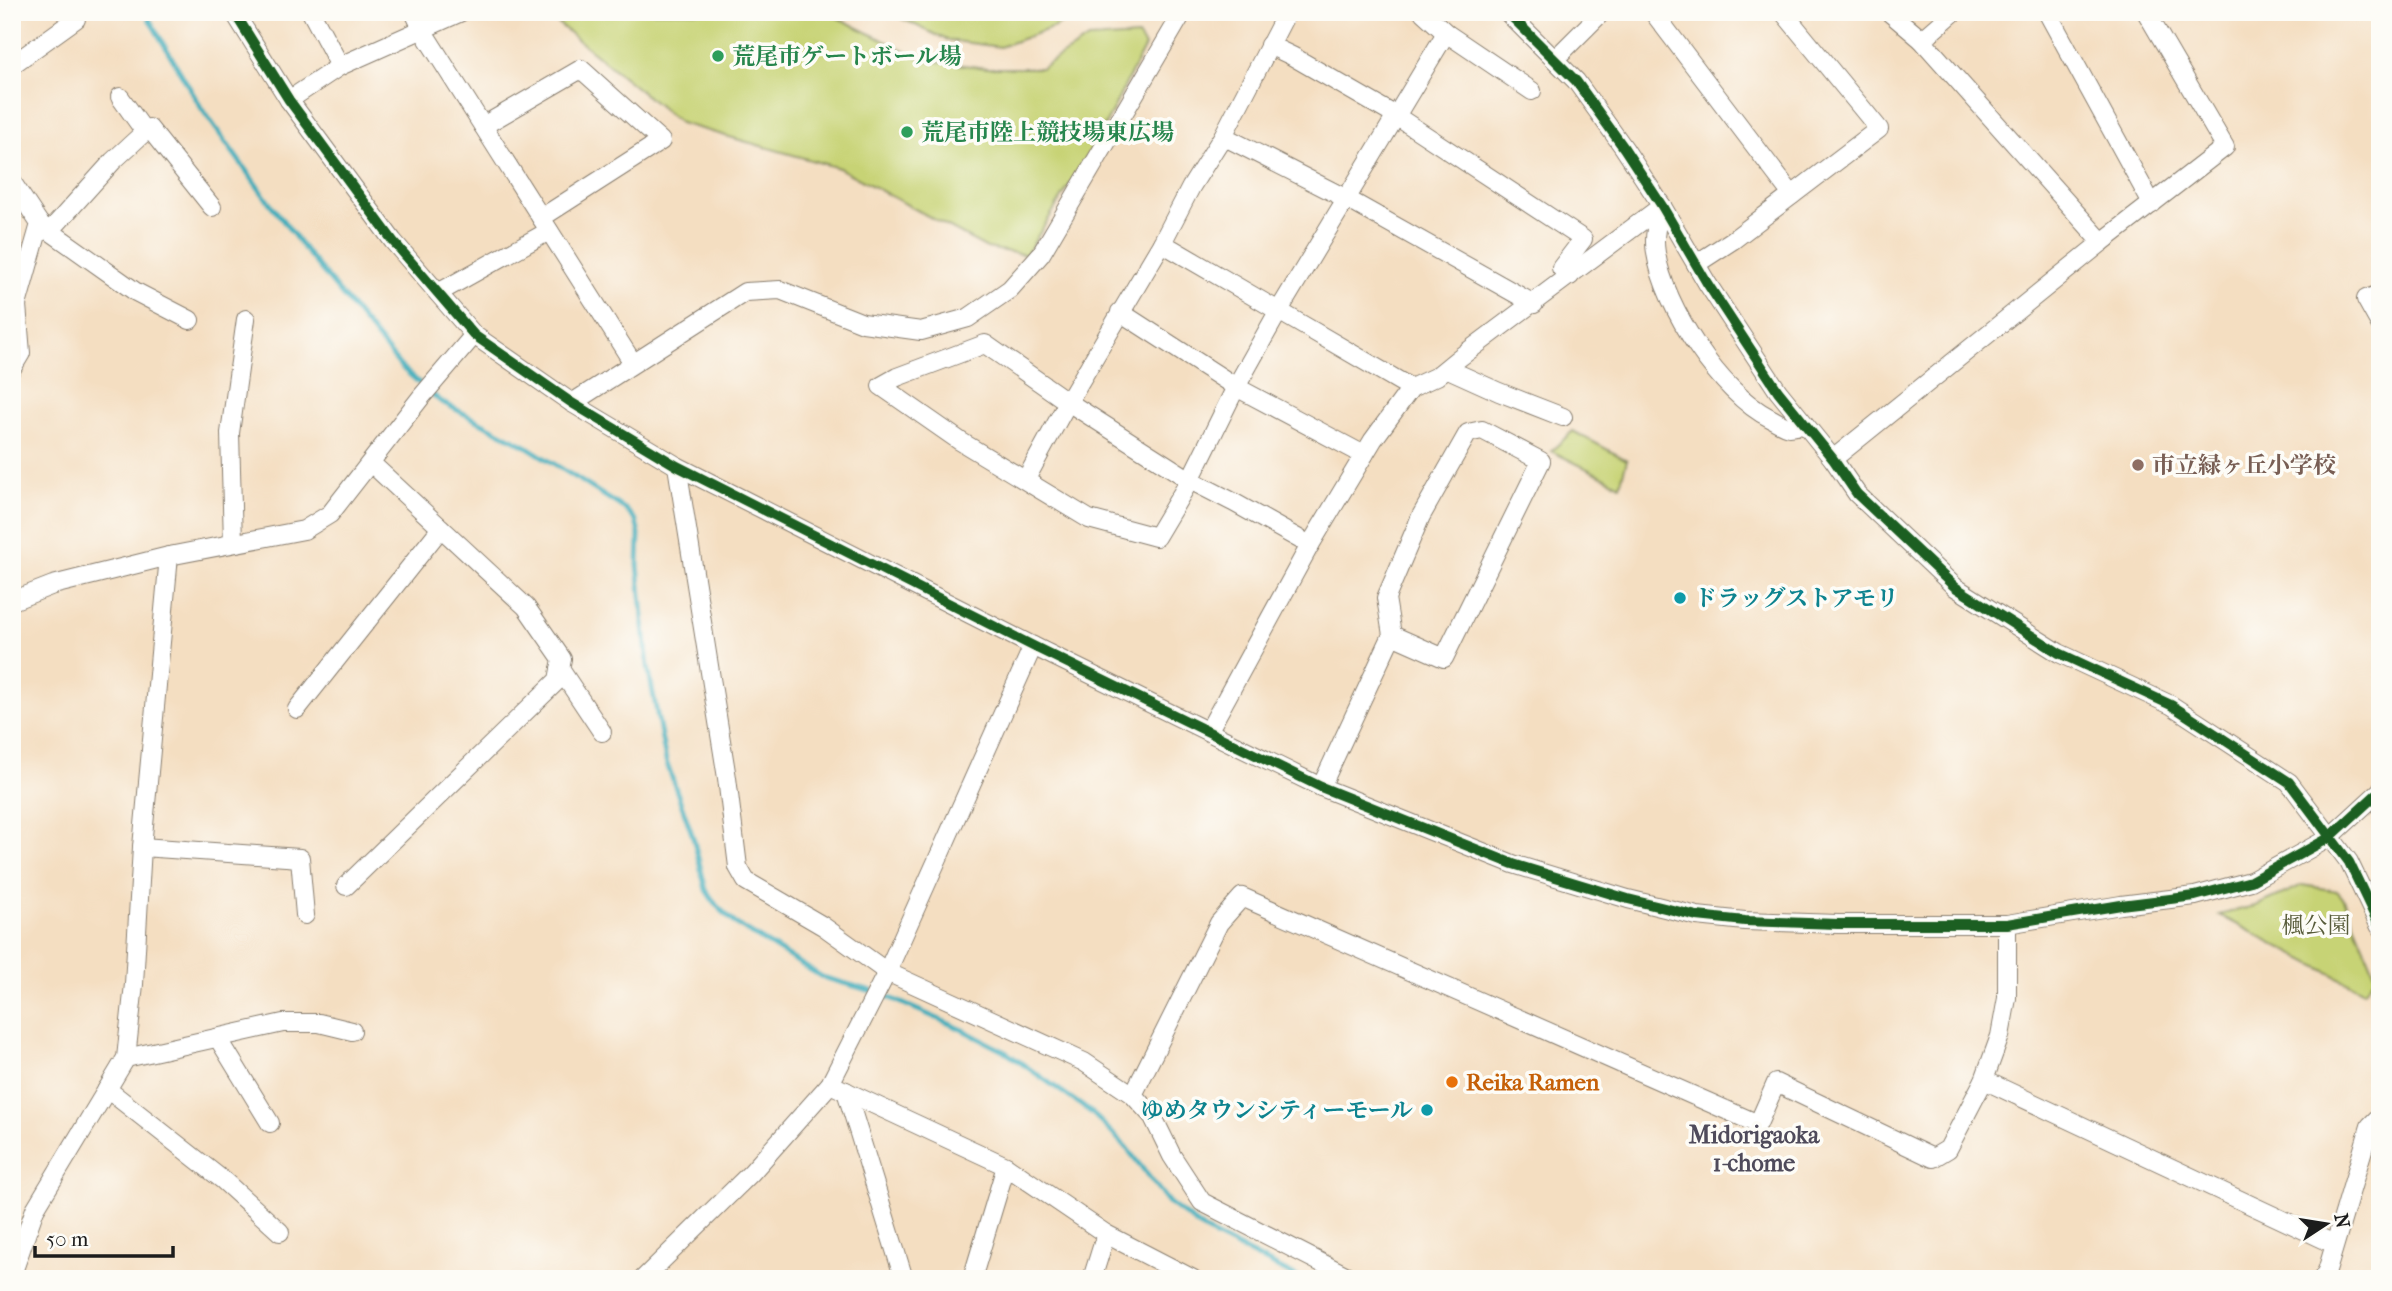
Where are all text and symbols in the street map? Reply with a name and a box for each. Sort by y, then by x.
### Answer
place label: 荒尾市ゲートボール場 [732,43,962,70]
marker: 荒尾市ゲートボール場 [710,48,726,64]
place label: 荒尾市陸上競技場東広場 [921,119,1174,146]
marker: 荒尾市陸上競技場東広場 [899,124,915,140]
place label: 市立緑ヶ丘小学校 [2152,452,2336,479]
marker: 市立緑ヶ丘小学校 [2130,457,2146,473]
place label: ドラッグストアモリ [1694,585,1899,612]
marker: ドラッグストアモリ [1672,590,1688,606]
park label: 楓公園 [2282,912,2351,939]
place label: Reika Ramen [1466,1069,1600,1096]
marker: Reika Ramen [1444,1074,1460,1090]
place label: ゆめタウンシティーモール [1141,1097,1413,1124]
marker: ゆめタウンシティーモール [1419,1102,1435,1118]
district label: Midorigaoka 1-chome [1689,1121,1820,1177]
north arrow [2290,1190,2360,1260]
text: N [2329,1211,2354,1231]
scale bar [35,1214,173,1258]
text: 50 m [46,1227,89,1251]

